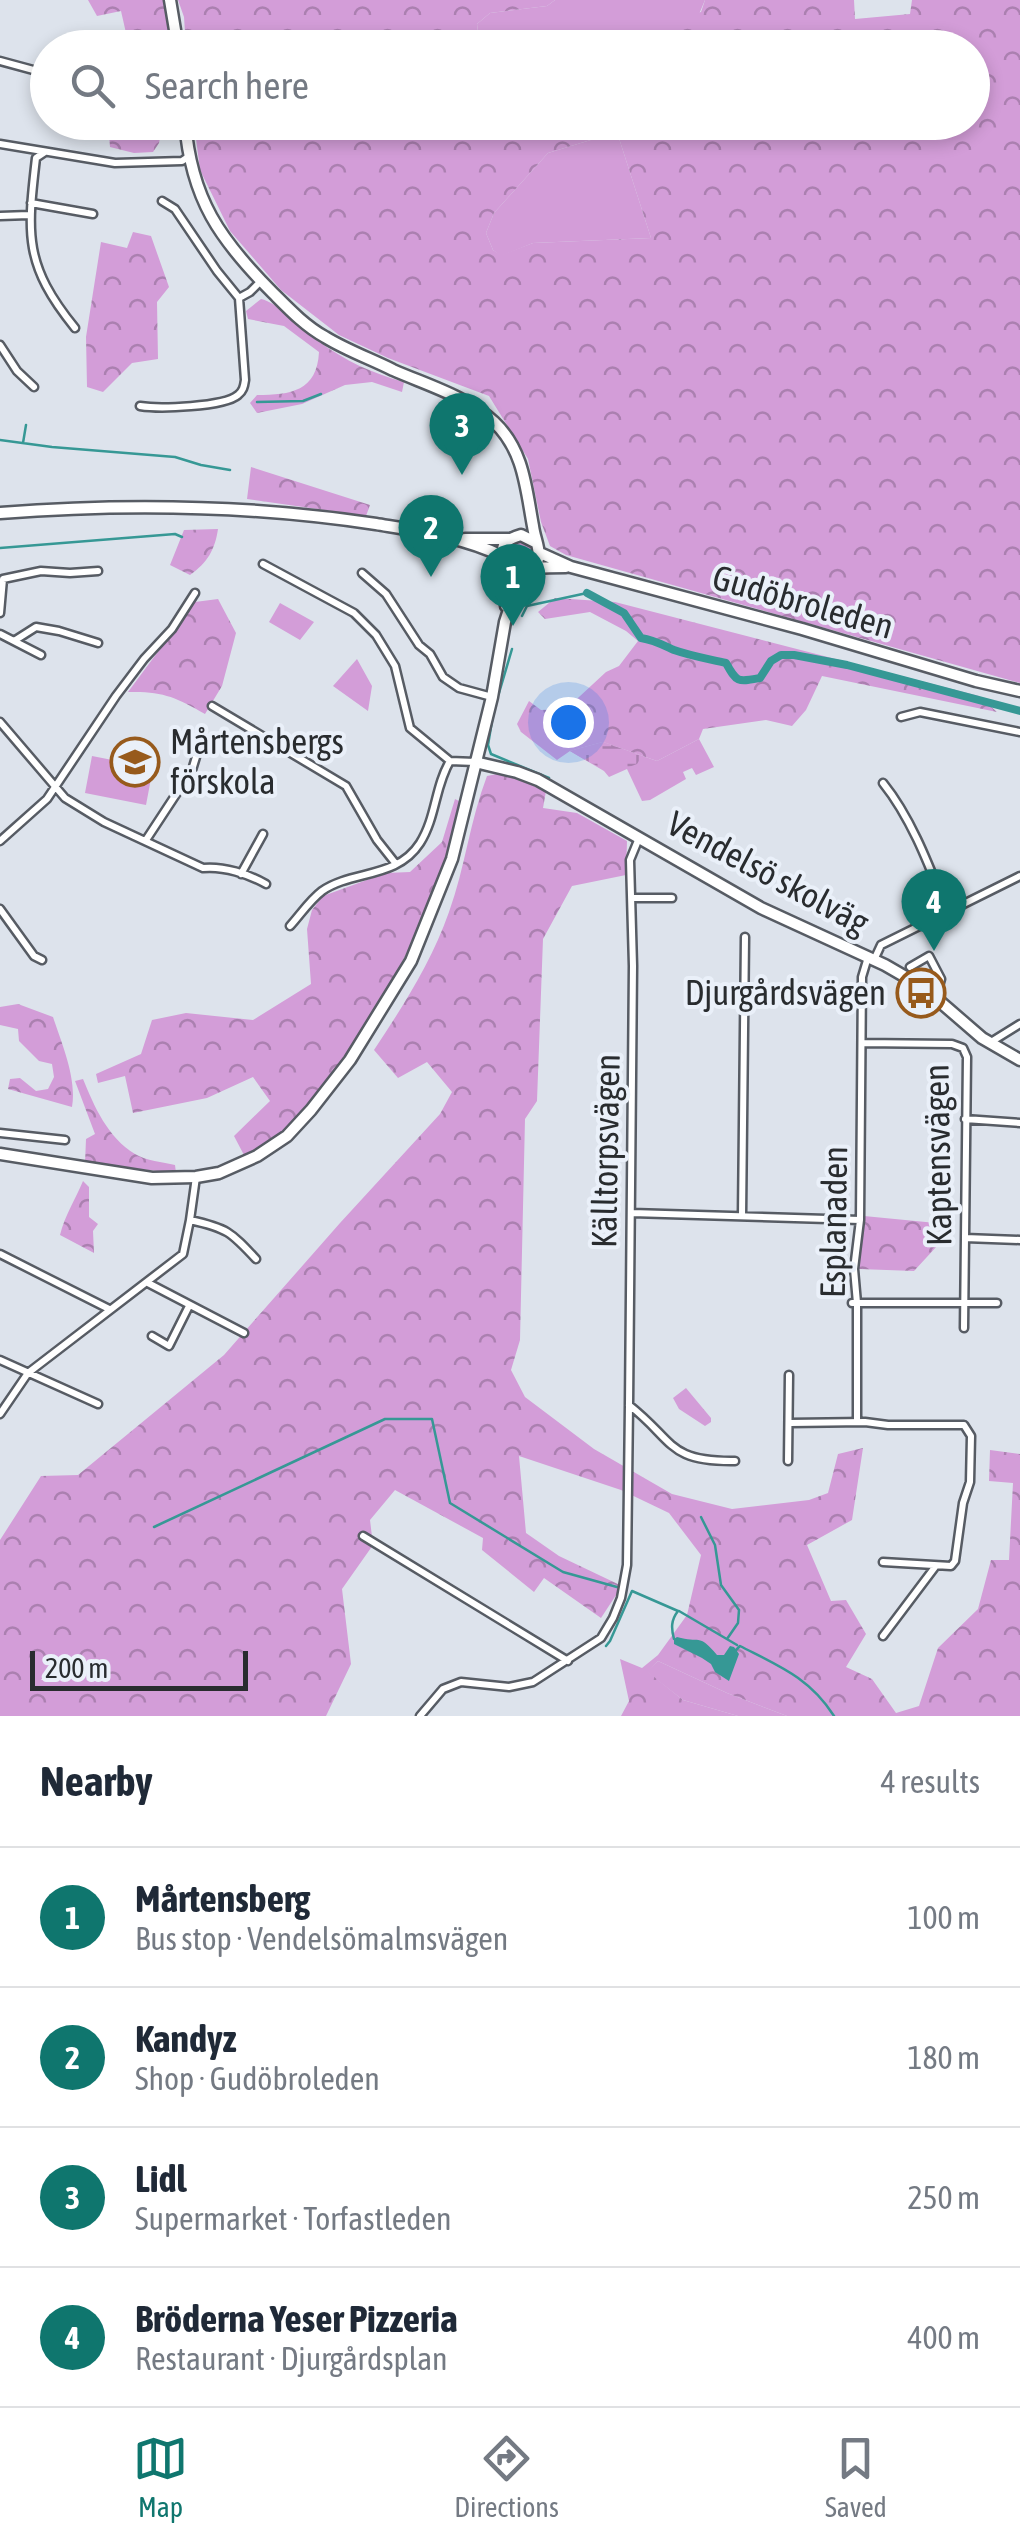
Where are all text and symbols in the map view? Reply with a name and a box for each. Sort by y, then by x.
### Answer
search box [30,30,990,140]
icon: search [65,58,120,113]
text: Search here [145,64,309,107]
pin: 3 [430,392,494,475]
pin: 2 [398,494,464,577]
pin: 1 [480,544,546,626]
street label: Gudöbroleden [708,556,898,646]
your location [543,697,594,748]
place label: Mårtensbergs förskola [170,721,344,801]
school or university icon: Mårtensbergs förskola [109,736,161,788]
street label: Vendelsö skolväg [661,802,876,942]
pin: 4 [902,868,966,951]
bus stop icon: Djurgårdsvägen [895,967,947,1019]
place label: Djurgårdsvägen [685,972,886,1012]
street label: Källtorpsvägen [583,1053,627,1248]
street label: Kaptensvägen [915,1064,959,1246]
street label: Esplanaden [812,1146,854,1298]
scale bar [30,1646,248,1690]
text: 200 m [45,1652,108,1684]
text: Nearby [40,1757,153,1805]
text: 4 results [881,1763,980,1800]
text: Mårtensberg [135,1877,310,1920]
text: 1 [65,1899,80,1936]
text: 100 m [907,1899,980,1936]
text: Bus stop · Vendelsömalmsvägen [135,1920,508,1957]
text: Kandyz [135,2017,236,2060]
text: 2 [65,2039,80,2076]
text: 180 m [907,2039,980,2076]
text: Shop · Gudöbroleden [135,2060,380,2097]
text: Lidl [135,2157,187,2200]
text: 3 [65,2179,80,2216]
text: 250 m [907,2179,980,2216]
text: Supermarket · Torfastleden [135,2200,451,2237]
text: Bröderna Yeser Pizzeria [135,2297,458,2340]
text: 4 [65,2319,80,2356]
text: 400 m [907,2319,980,2356]
text: Restaurant · Djurgårdsplan [135,2340,448,2377]
tab: Map [133,2431,188,2523]
tab: Directions [454,2431,559,2523]
tab: Saved [825,2431,887,2523]

